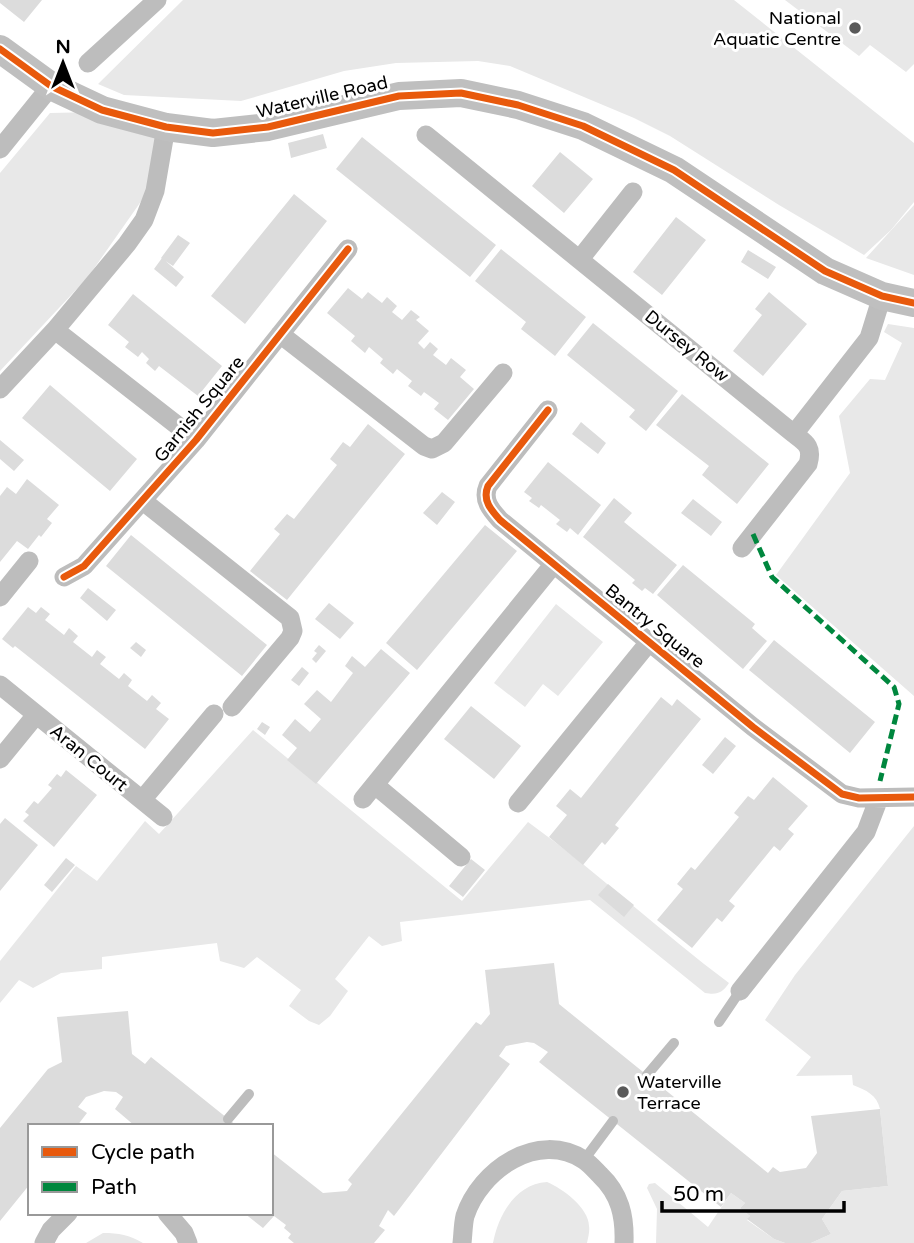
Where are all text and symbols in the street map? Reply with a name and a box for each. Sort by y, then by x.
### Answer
place label: National Aquatic Centre [713,7,841,50]
marker: National Aquatic Centre [847,20,863,36]
north arrow [28,28,98,98]
text: N [55,36,71,58]
street label: Waterville Road [254,71,390,123]
street label: Dursey Row [640,305,734,387]
street label: Garnish Square [149,351,249,467]
street label: Bantry Square [601,579,709,673]
street label: Aran Court [46,720,132,796]
place label: Waterville Terrace [637,1071,721,1114]
marker: Waterville Terrace [615,1084,631,1100]
legend [28,1124,273,1215]
text: Cycle path [91,1140,195,1165]
scale bar [662,1170,844,1214]
text: Path [91,1175,137,1200]
text: 50 m [673,1182,724,1207]

